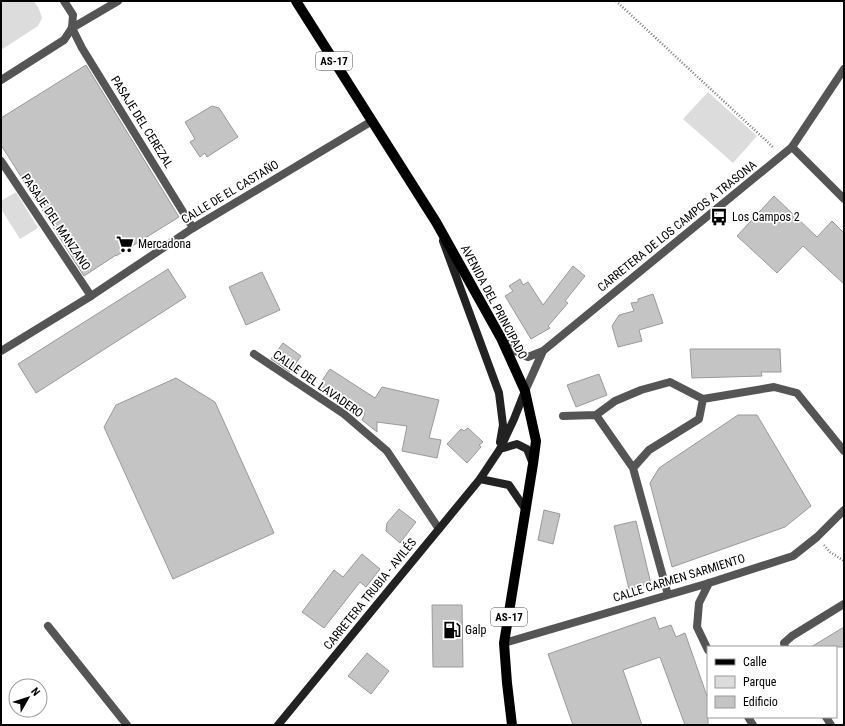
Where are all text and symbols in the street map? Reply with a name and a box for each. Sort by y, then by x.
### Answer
road number: AS-17 [316,52,352,70]
street label: PASAJE DEL CEREZAL [108,73,176,171]
street label: CALLE DE EL CASTAÑO [178,156,281,227]
street label: CARRETERA DE LOS CAMPOS A TRASONA [595,157,759,294]
street label: PASAJE DEL MANZANO [19,171,93,273]
bus stop icon: Los Campos 2 [709,207,729,227]
place label: Los Campos 2 [732,210,800,224]
supermarket icon: Mercadona [115,234,135,254]
place label: Mercadona [138,237,191,251]
street label: AVENIDA DEL PRINCIPADO [458,243,530,361]
street label: CALLE DEL LAVADERO [270,348,366,420]
street label: CARRETERA TRUBIA - AVILÉS [320,535,419,652]
street label: CALLE CARMEN SARMIENTO [611,551,747,605]
road number: AS-17 [491,608,527,626]
fuel station icon: Galp [442,620,462,640]
place label: Galp [465,623,487,637]
legend [707,646,837,718]
text: Calle [743,655,767,669]
text: Parque [743,675,777,689]
north arrow [8,678,48,718]
text: N [28,685,43,699]
text: Edificio [743,695,778,709]

